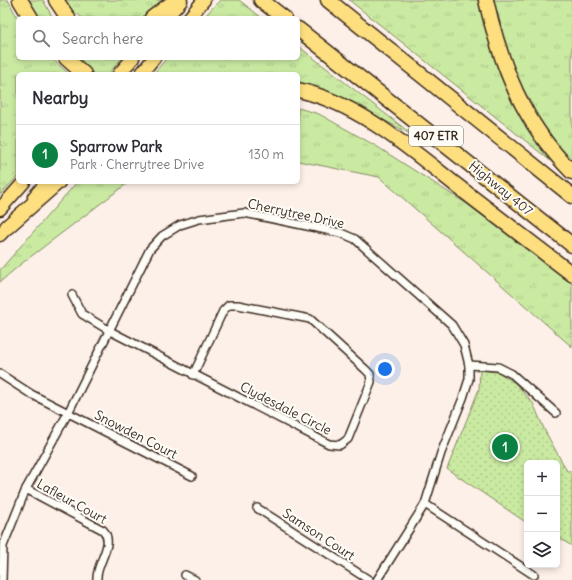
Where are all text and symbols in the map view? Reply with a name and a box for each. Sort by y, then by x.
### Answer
search box [16,16,300,60]
icon: search [30,27,52,49]
text: Search here [62,29,143,48]
text: Nearby [32,87,88,109]
road number: 407 ETR [409,126,463,146]
text: Sparrow Park [70,137,162,156]
text: 1 [42,146,48,163]
text: 130 m [248,146,284,163]
text: Park · Cherrytree Drive [70,156,204,173]
street label: Highway 407 [465,157,537,220]
street label: Cherrytree Drive [246,195,346,232]
your location [375,359,395,379]
street label: Clydesdale Circle [237,378,334,439]
street label: Snowden Court [92,406,180,463]
pin: 1 [492,432,518,462]
map controls [524,460,560,568]
button: + [524,460,560,496]
street label: Lafleur Court [34,475,110,528]
button: − [524,496,560,532]
street label: Samson Court [279,505,359,564]
button: layers [524,532,560,568]

